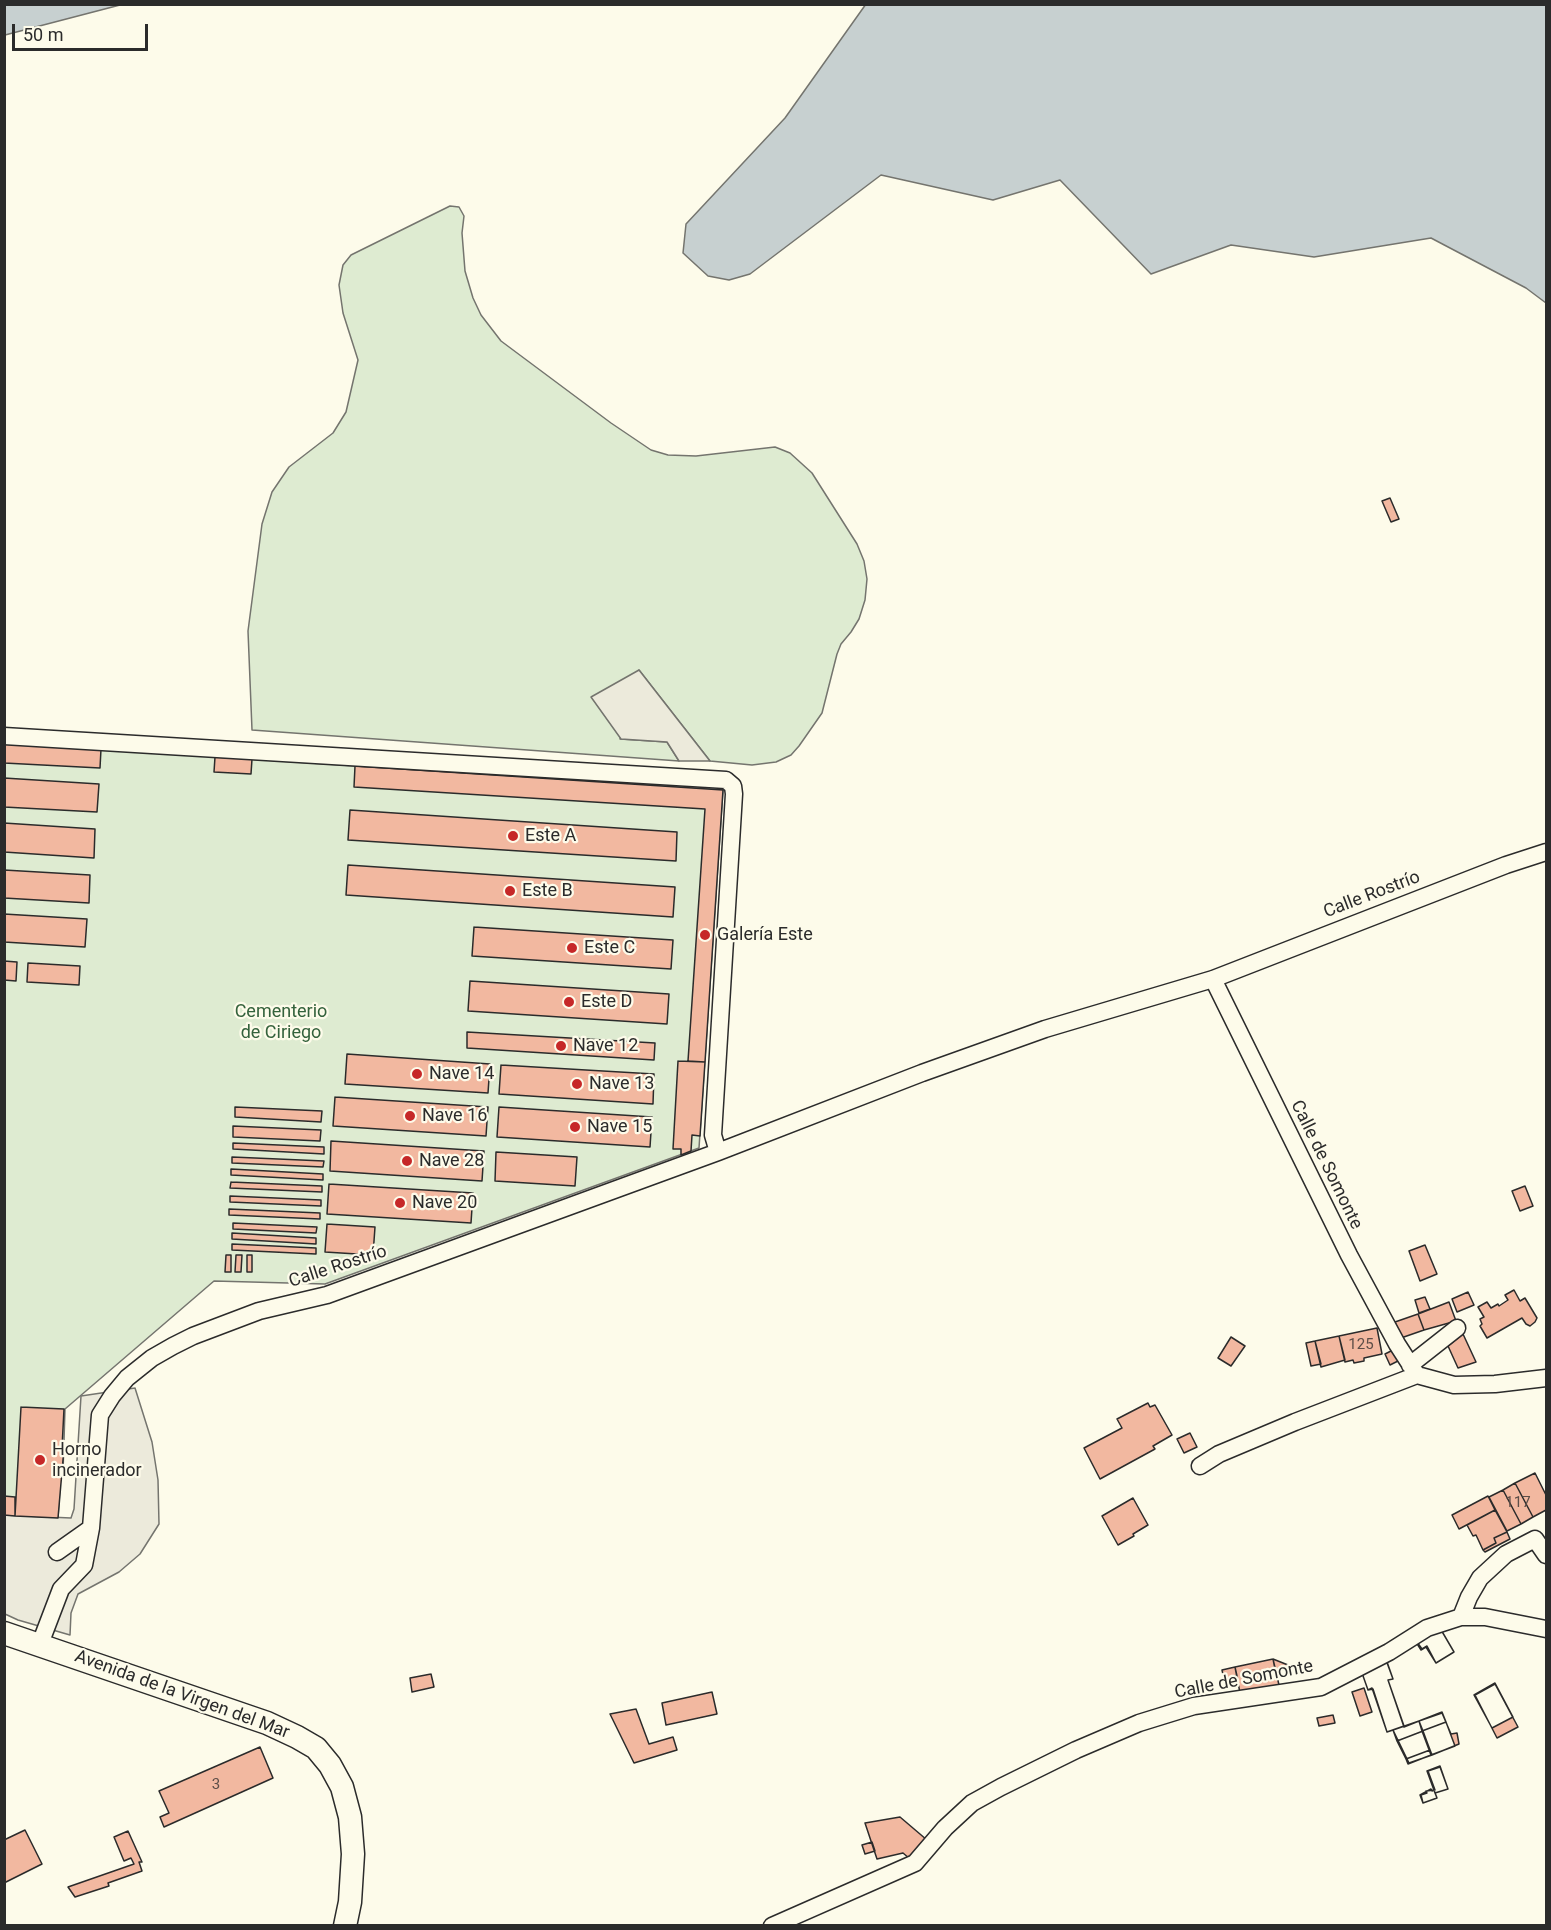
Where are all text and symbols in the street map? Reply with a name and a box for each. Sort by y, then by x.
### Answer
scale bar [15,12,152,50]
text: 50 m [23,24,63,45]
place label: Este A [525,825,576,847]
marker: Este A [506,829,520,843]
street label: Calle Rostrío [1321,867,1423,923]
place label: Este B [522,880,573,902]
marker: Este B [503,884,517,898]
place label: Galería Este [717,924,813,946]
marker: Galería Este [698,928,712,942]
place label: Este C [584,937,635,959]
marker: Este C [565,941,579,955]
place label: Este D [581,991,632,1013]
marker: Este D [562,995,576,1009]
park label: Cementerio de Ciriego [235,1001,327,1044]
place label: Nave 12 [573,1035,638,1057]
marker: Nave 12 [554,1039,568,1053]
place label: Nave 14 [429,1063,494,1085]
marker: Nave 14 [410,1067,424,1081]
place label: Nave 13 [589,1073,654,1095]
marker: Nave 13 [570,1077,584,1091]
street label: Calle de Somonte [1285,1097,1367,1233]
place label: Nave 16 [422,1105,487,1127]
marker: Nave 16 [403,1109,417,1123]
place label: Nave 15 [587,1116,652,1138]
marker: Nave 15 [568,1120,582,1134]
place label: Nave 28 [419,1150,484,1172]
marker: Nave 28 [400,1154,414,1168]
place label: Nave 20 [412,1192,477,1214]
marker: Nave 20 [393,1196,407,1210]
street label: Calle Rostrío [286,1241,390,1293]
house number: 125 [1348,1336,1374,1354]
place label: Horno incinerador [52,1439,142,1482]
marker: Horno incinerador [33,1453,47,1467]
house number: 117 [1505,1494,1531,1512]
street label: Avenida de la Virgen del Mar [72,1646,292,1744]
street label: Calle de Somonte [1173,1656,1315,1704]
house number: 3 [212,1776,220,1794]

